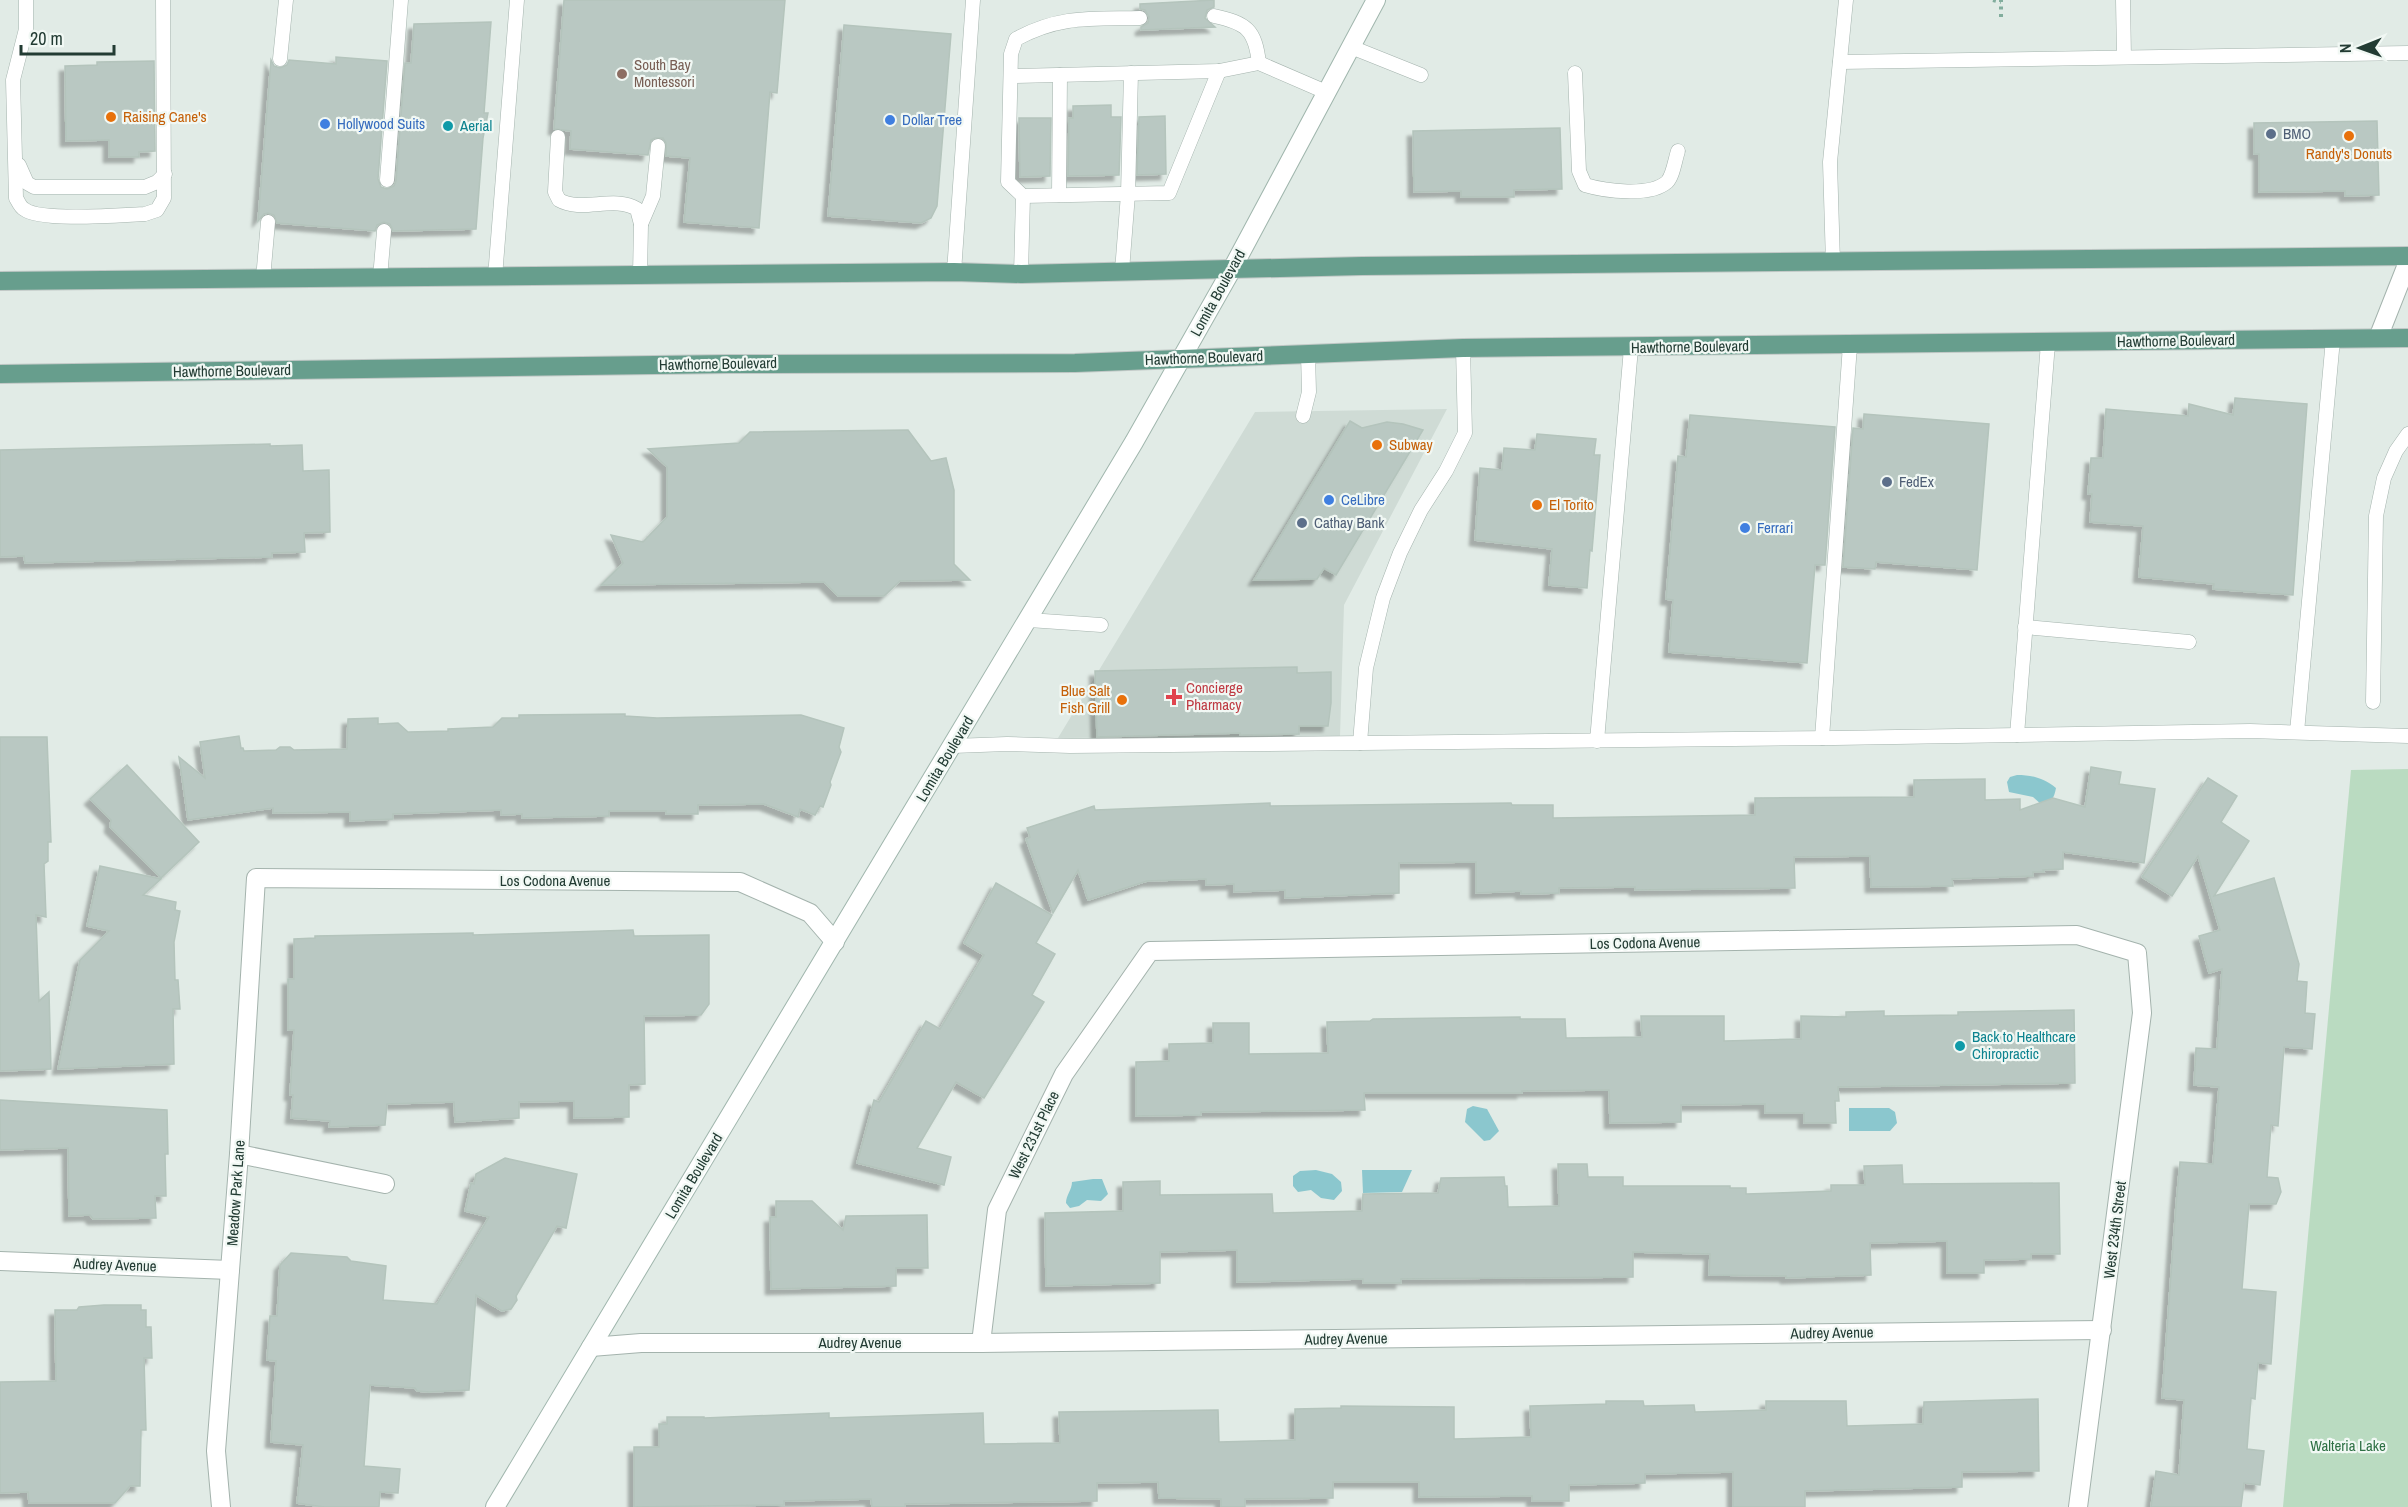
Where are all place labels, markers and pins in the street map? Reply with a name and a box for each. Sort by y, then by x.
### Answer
place label: South Bay Montessori [634,54,695,92]
marker: South Bay Montessori [615,67,629,81]
place label: Raising Cane's [123,106,207,127]
place label: Dollar Tree [902,109,962,130]
marker: Raising Cane's [104,110,118,124]
place label: Hollywood Suits [337,113,425,134]
marker: Dollar Tree [883,113,897,127]
place label: Aerial [459,115,492,136]
marker: Hollywood Suits [318,117,332,131]
marker: Aerial [441,119,455,133]
place label: BMO [2283,123,2311,144]
marker: BMO [2264,127,2278,141]
marker: Randy's Donuts [2342,129,2356,143]
place label: Randy's Donuts [2306,143,2392,164]
place label: Subway [1389,434,1434,455]
marker: Subway [1370,438,1384,452]
place label: FedEx [1899,471,1935,492]
marker: FedEx [1880,475,1894,489]
place label: CeLibre [1341,489,1385,510]
marker: CeLibre [1322,493,1336,507]
place label: El Torito [1549,494,1594,515]
marker: El Torito [1530,498,1544,512]
place label: Cathay Bank [1314,512,1385,533]
marker: Cathay Bank [1295,516,1309,530]
place label: Ferrari [1757,517,1793,538]
marker: Ferrari [1738,521,1752,535]
place label: Concierge Pharmacy [1186,677,1243,715]
place label: Blue Salt Fish Grill [1060,680,1111,718]
marker: Concierge Pharmacy [1167,690,1181,704]
marker: Blue Salt Fish Grill [1115,693,1129,707]
place label: Back to Healthcare Chiropractic [1972,1026,2076,1064]
marker: Back to Healthcare Chiropractic [1953,1039,1967,1053]

